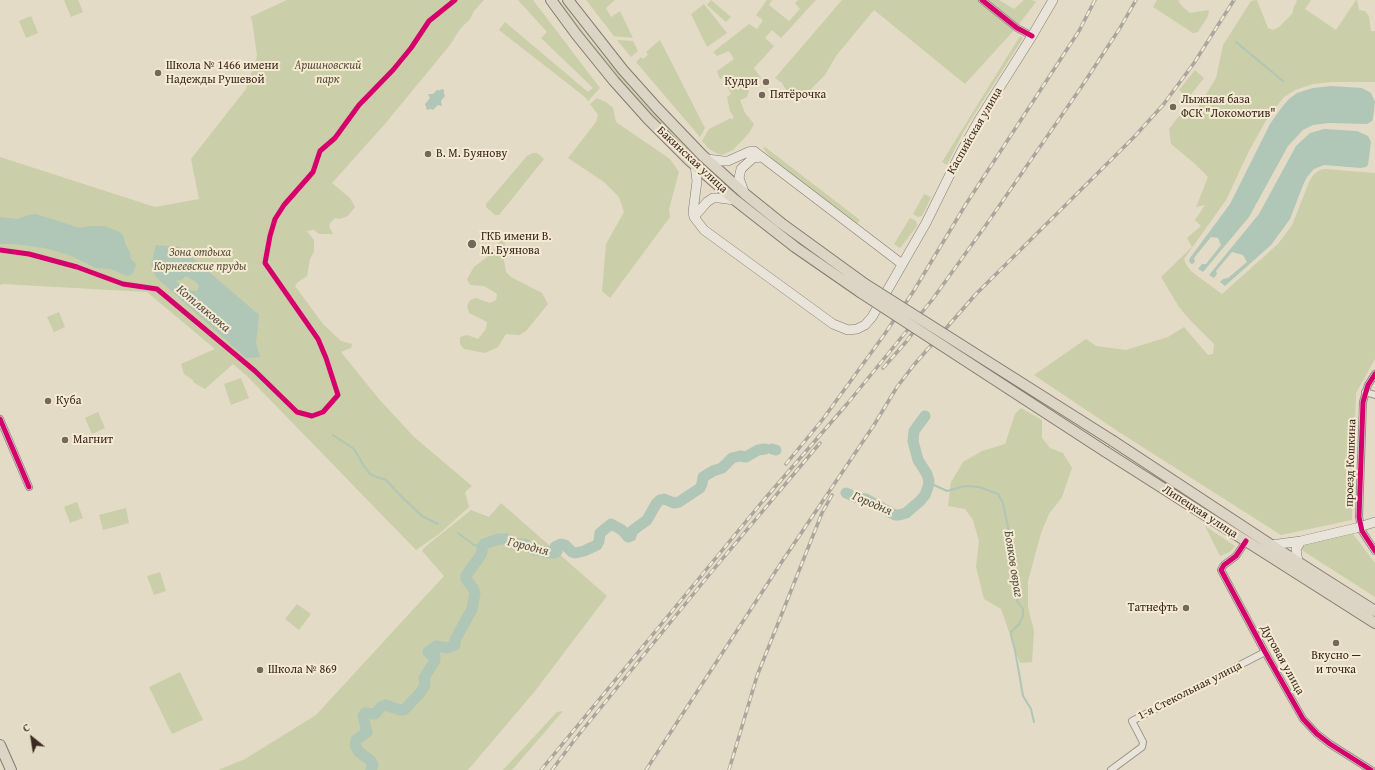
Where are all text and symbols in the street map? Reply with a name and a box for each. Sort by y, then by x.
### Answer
place label: Школа № 1466 имени Надежды Рушевой [166,59,279,87]
park label: Аршиновский парк [295,59,361,87]
marker: Школа № 1466 имени Надежды Рушевой [153,68,163,78]
place label: Кудри [724,75,758,89]
marker: Кудри [761,77,771,87]
street label: Каспийская улица [944,85,1006,177]
place label: Пятёрочка [770,88,826,102]
marker: Пятёрочка [757,90,767,100]
place label: Лыжная база ФСК "Локомотив" [1181,93,1276,121]
marker: Лыжная база ФСК "Локомотив" [1168,102,1178,112]
street label: Бакинская улица [654,124,730,196]
place label: В. М. Буянову [436,147,507,161]
marker: В. М. Буянову [423,149,433,159]
place label: ГКБ имени В. М. Буянова [481,230,551,258]
marker: ГКБ имени В. М. Буянова [466,238,478,250]
park label: Зона отдыха Корнеевские пруды [154,246,246,274]
water label: Котляковка [173,282,233,336]
place label: Куба [56,394,81,408]
marker: Куба [43,396,53,406]
street label: проезд Кошкина [1342,419,1360,507]
place label: Магнит [73,433,113,447]
marker: Магнит [60,435,70,445]
street label: Липецкая улица [1160,482,1240,542]
water label: Городня [850,489,894,519]
water label: Бояков овраг [1000,530,1026,598]
water label: Городня [506,534,550,560]
place label: Татнефть [1128,601,1178,615]
marker: Татнефть [1181,603,1191,613]
street label: Дуговая улица [1257,623,1307,697]
marker: Вкусно — и точка [1331,638,1341,648]
place label: Вкусно — и точка [1311,649,1361,677]
street label: 1-я Стекольная улица [1135,658,1245,724]
place label: Школа № 869 [268,663,337,677]
marker: Школа № 869 [255,665,265,675]
north arrow [12,718,52,758]
text: С [19,719,33,736]

